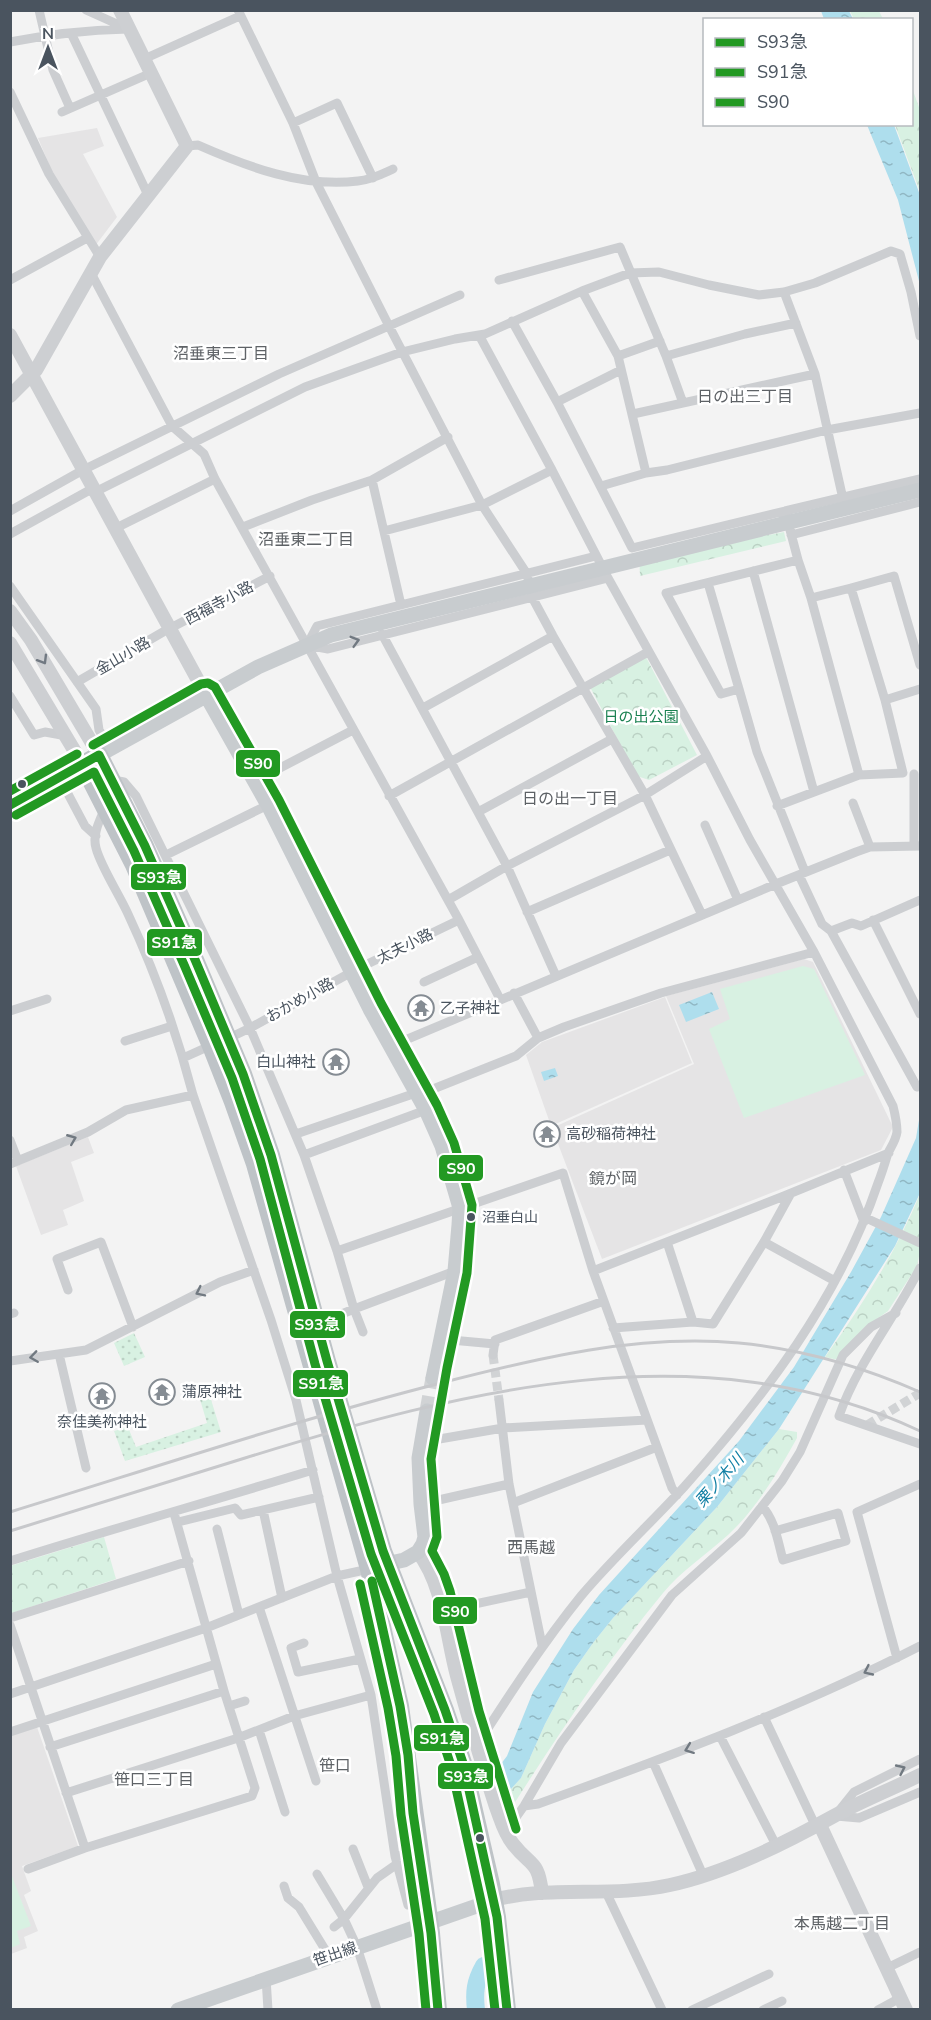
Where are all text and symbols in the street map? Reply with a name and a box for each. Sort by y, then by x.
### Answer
north arrow [18,18,78,78]
legend [703,18,913,126]
text: N [42,23,54,45]
text: S93急 [757,30,808,54]
text: S91急 [757,60,808,84]
text: S90 [757,90,790,114]
district label: 沼垂東三丁目 [173,343,269,365]
district label: 日の出三丁目 [697,386,793,408]
district label: 沼垂東二丁目 [258,529,354,551]
street label: 西福寺小路 [181,577,257,629]
street label: 金山小路 [92,632,154,680]
one-way arrow [349,636,360,648]
one-way arrow [35,654,47,664]
park label: 日の出公園 [603,707,679,727]
line badge: S90 [235,749,281,778]
text: S90 [243,753,273,775]
unlabelled marker [16,778,28,790]
district label: 日の出一丁目 [522,788,618,810]
line badge: S93急 [130,863,187,891]
text: S93急 [136,867,182,889]
street label: 太夫小路 [374,924,436,968]
line badge: S91急 [146,928,203,957]
text: S91急 [151,932,197,954]
street label: おかめ小路 [262,973,338,1027]
temple icon: 乙子神社 [406,993,436,1023]
place label: 乙子神社 [440,998,500,1018]
temple icon: 白山神社 [321,1047,351,1077]
place label: 白山神社 [256,1052,316,1072]
temple icon: 高砂稲荷神社 [532,1119,562,1149]
place label: 高砂稲荷神社 [566,1124,656,1144]
one-way arrow [66,1134,77,1146]
line badge: S90 [438,1154,484,1182]
text: S90 [446,1158,476,1180]
district label: 鏡が岡 [589,1168,637,1190]
place label: 沼垂白山 [482,1208,538,1227]
marker: 沼垂白山 [465,1211,477,1223]
one-way arrow [196,1285,207,1296]
line badge: S93急 [289,1310,346,1339]
text: S93急 [294,1314,340,1336]
one-way arrow [30,1350,39,1363]
line badge: S91急 [292,1369,349,1398]
text: S91急 [298,1373,344,1395]
temple icon: 蒲原神社 [147,1377,177,1407]
temple icon: 奈佳美祢神社 [87,1381,117,1411]
place label: 蒲原神社 [182,1382,242,1402]
place label: 奈佳美祢神社 [57,1412,147,1432]
water label: 栗ノ木川 [690,1448,750,1512]
district label: 西馬越 [507,1537,555,1559]
line badge: S90 [432,1596,478,1625]
text: S90 [440,1601,470,1623]
one-way arrow [863,1664,874,1676]
line badge: S91急 [413,1724,470,1752]
text: S91急 [419,1728,465,1750]
one-way arrow [684,1741,695,1754]
district label: 笹口 [319,1755,351,1777]
line badge: S93急 [437,1762,494,1790]
one-way arrow [895,1764,906,1776]
text: S93急 [443,1766,489,1788]
district label: 笹口三丁目 [114,1769,194,1791]
unlabelled marker [474,1832,486,1844]
district label: 本馬越二丁目 [794,1913,890,1935]
street label: 笹出線 [310,1937,360,1971]

